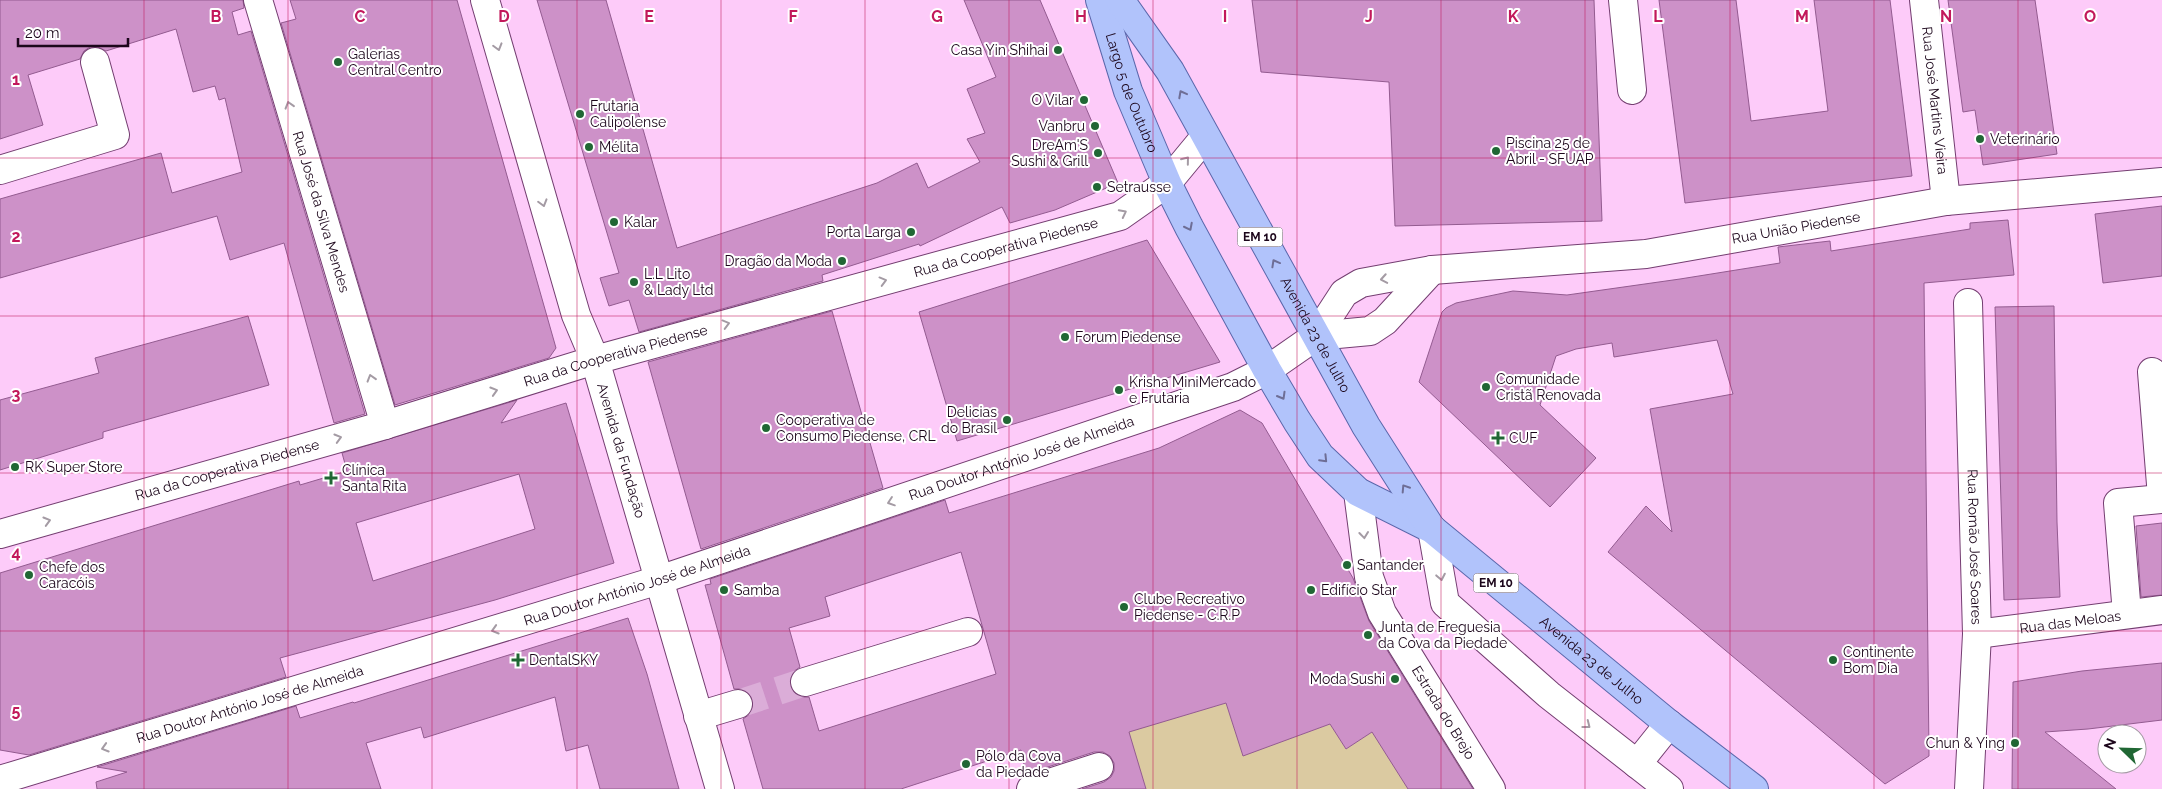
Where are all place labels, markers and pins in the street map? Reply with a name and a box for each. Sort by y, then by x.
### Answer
place label: Casa Yin Shihai [951,42,1048,58]
marker: Casa Yin Shihai [1052,44,1064,56]
place label: Galerias Central Centro [348,46,442,78]
marker: Galerias Central Centro [332,56,344,68]
place label: O Vilar [1031,92,1074,108]
marker: O Vilar [1078,94,1090,106]
place label: Frutaria Calipolense [590,98,666,130]
marker: Frutaria Calipolense [574,108,586,120]
place label: Vanbru [1039,118,1085,134]
marker: Vanbru [1089,120,1101,132]
place label: Veterinário [1990,131,2060,147]
marker: Veterinário [1974,133,1986,145]
place label: Piscina 25 de Abril - SFUAP [1506,135,1594,167]
place label: DreAm'S Sushi & Grill [1011,137,1088,169]
place label: Mélita [599,139,639,155]
marker: Mélita [583,141,595,153]
marker: Piscina 25 de Abril - SFUAP [1490,145,1502,157]
marker: DreAm'S Sushi & Grill [1092,147,1104,159]
place label: Setrausse [1107,179,1171,195]
marker: Setrausse [1091,181,1103,193]
place label: Kalar [624,214,657,230]
marker: Kalar [608,216,620,228]
place label: Porta Larga [827,224,901,240]
marker: Porta Larga [905,226,917,238]
place label: Dragão da Moda [725,253,832,269]
marker: Dragão da Moda [836,255,848,267]
place label: L.L Lito & Lady Ltd [644,266,714,298]
marker: L.L Lito & Lady Ltd [628,276,640,288]
place label: Forum Piedense [1075,329,1181,345]
marker: Forum Piedense [1059,331,1071,343]
place label: Comunidade Cristã Renovada [1496,371,1601,403]
place label: Krisha MiniMercado e Frutaria [1129,374,1256,406]
marker: Comunidade Cristã Renovada [1480,381,1492,393]
marker: Krisha MiniMercado e Frutaria [1113,384,1125,396]
place label: Delicias do Brasil [941,404,997,436]
place label: Cooperativa de Consumo Piedense, CRL [776,412,936,444]
marker: Delicias do Brasil [1001,414,1013,426]
marker: Cooperativa de Consumo Piedense, CRL [760,422,772,434]
place label: CUF [1509,430,1537,446]
marker: CUF [1491,431,1505,445]
place label: RK Super Store [25,459,123,475]
marker: RK Super Store [9,461,21,473]
place label: Clínica Santa Rita [342,462,407,494]
marker: Clínica Santa Rita [324,471,338,485]
place label: Santander [1357,557,1424,573]
place label: Chefe dos Caracóis [39,559,105,591]
marker: Santander [1341,559,1353,571]
marker: Chefe dos Caracóis [23,569,35,581]
place label: Samba [734,582,779,598]
place label: Edifício Star [1321,582,1397,598]
marker: Samba [718,584,730,596]
marker: Edifício Star [1305,584,1317,596]
place label: Clube Recreativo Piedense - C.R.P [1134,591,1245,623]
marker: Clube Recreativo Piedense - C.R.P [1118,601,1130,613]
place label: Junta de Freguesia da Cova da Piedade [1378,619,1507,651]
marker: Junta de Freguesia da Cova da Piedade [1362,629,1374,641]
place label: Continente Bom Dia [1843,644,1914,676]
place label: DentalSKY [529,652,598,668]
marker: DentalSKY [511,653,525,667]
marker: Continente Bom Dia [1827,654,1839,666]
place label: Moda Sushi [1310,671,1385,687]
marker: Moda Sushi [1389,673,1401,685]
place label: Chun & Ying [1926,735,2005,751]
marker: Chun & Ying [2009,737,2021,749]
place label: Pólo da Cova da Piedade [976,748,1061,780]
marker: Pólo da Cova da Piedade [960,758,972,770]

